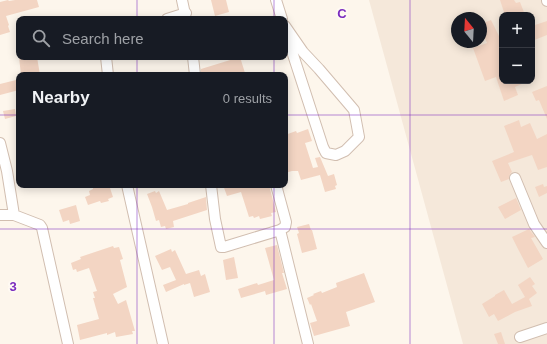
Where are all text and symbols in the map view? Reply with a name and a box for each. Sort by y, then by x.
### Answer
text: C [337,6,347,21]
north arrow [451,12,487,48]
map controls [499,12,535,84]
button: + [499,12,535,48]
search box [16,16,288,60]
icon: search [30,27,52,49]
text: Search here [62,30,144,47]
button: − [499,48,535,84]
text: Nearby [32,88,90,107]
text: 0 results [223,91,272,106]
text: 3 [9,279,17,294]

